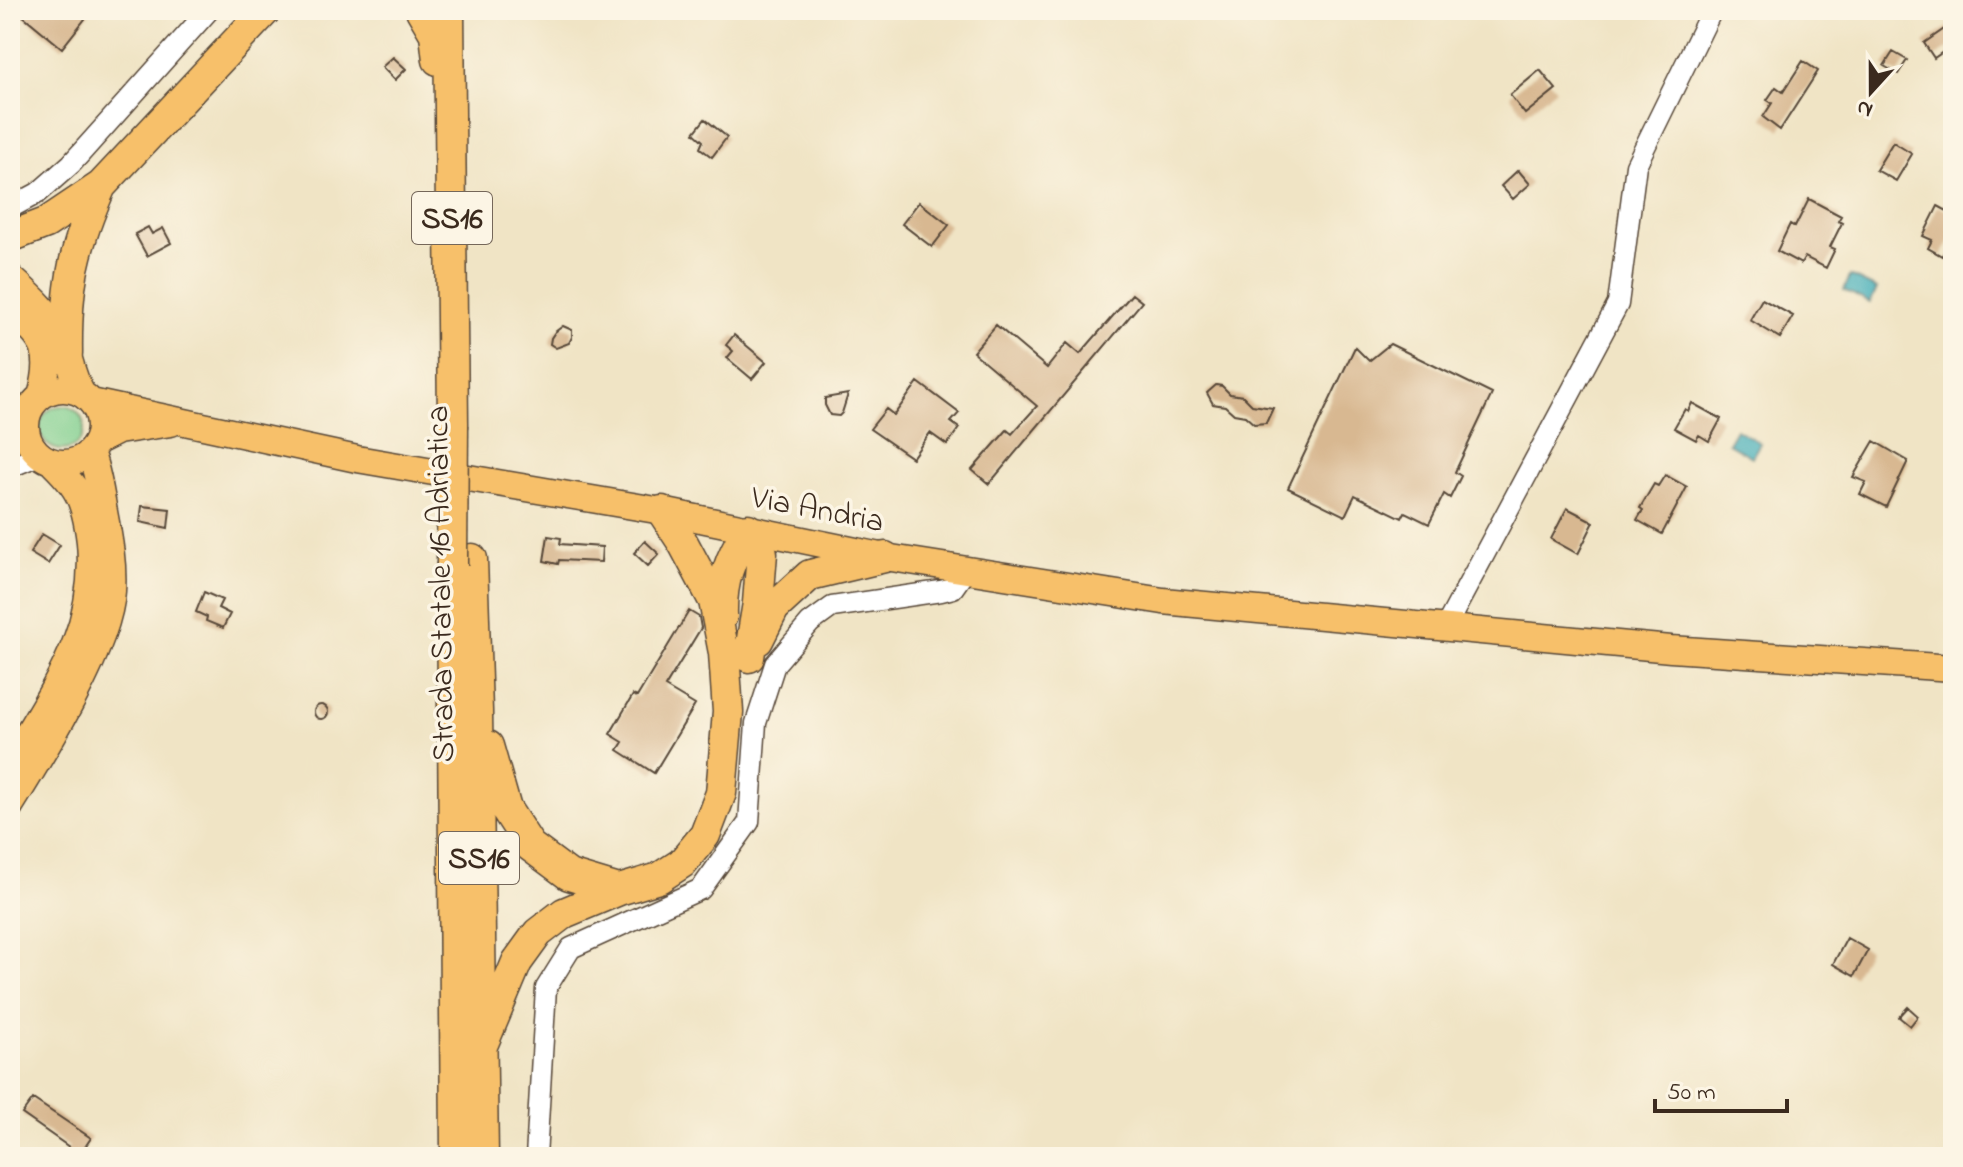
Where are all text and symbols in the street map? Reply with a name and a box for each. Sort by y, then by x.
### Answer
north arrow [1831,52,1911,132]
text: N [1852,90,1878,125]
road number: SS16 [412,192,492,244]
street label: Strada Statale 16 Adriatica [416,405,469,763]
street label: Via Andria [746,475,888,547]
road number: SS16 [439,832,519,884]
scale bar [1655,1063,1787,1113]
text: 50 m [1667,1076,1716,1111]

